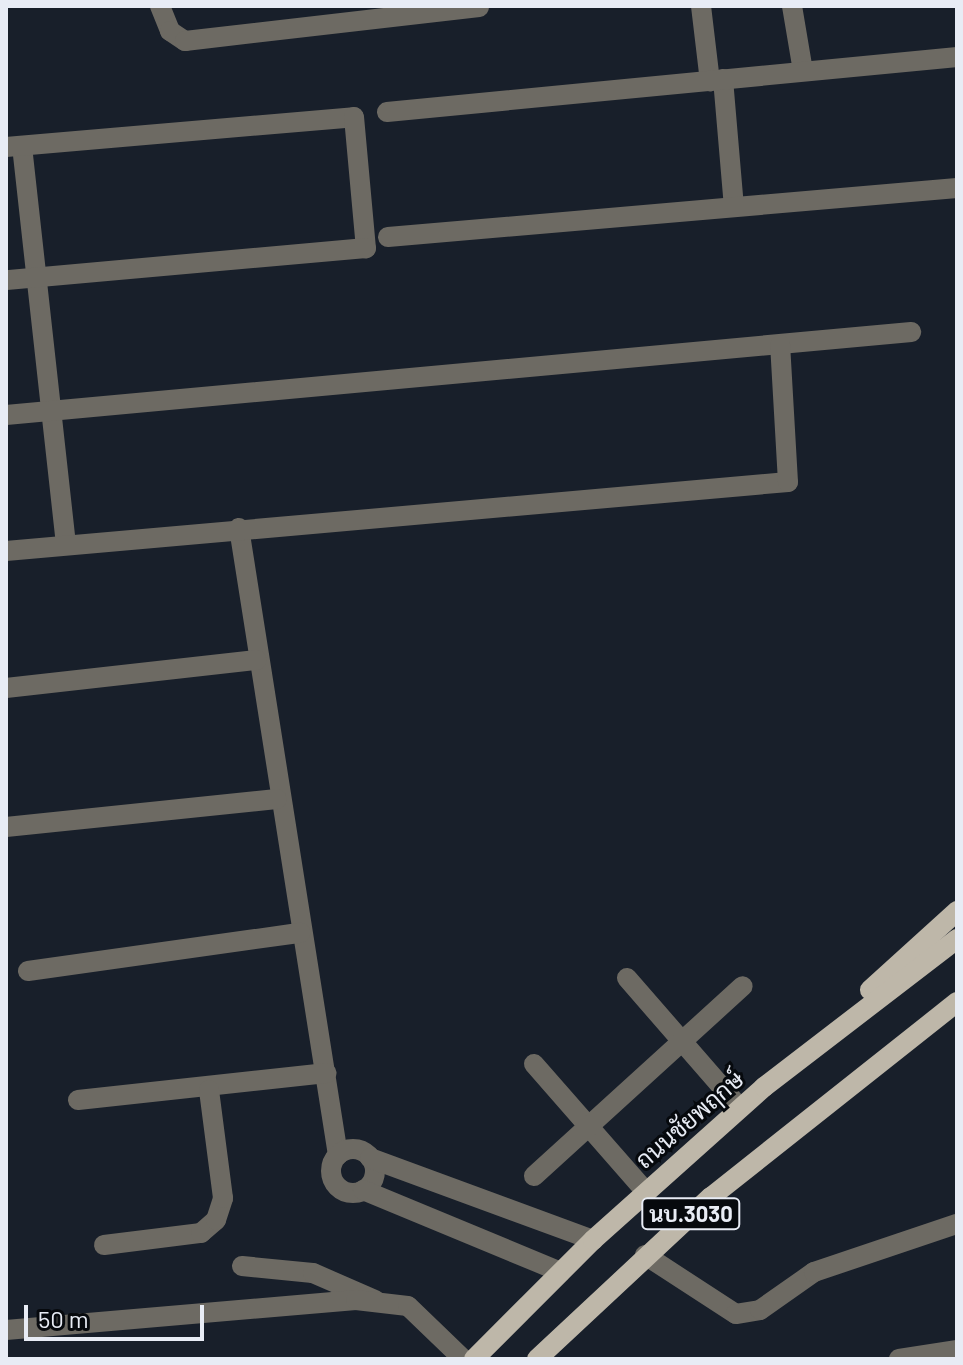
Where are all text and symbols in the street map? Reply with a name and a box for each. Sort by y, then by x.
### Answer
street label: ถนนชัยพฤกษ์ [629,1064,749,1174]
road number: นบ.3030 [641,1196,741,1232]
scale bar [28,1289,208,1339]
text: 50 m [38,1304,89,1333]

